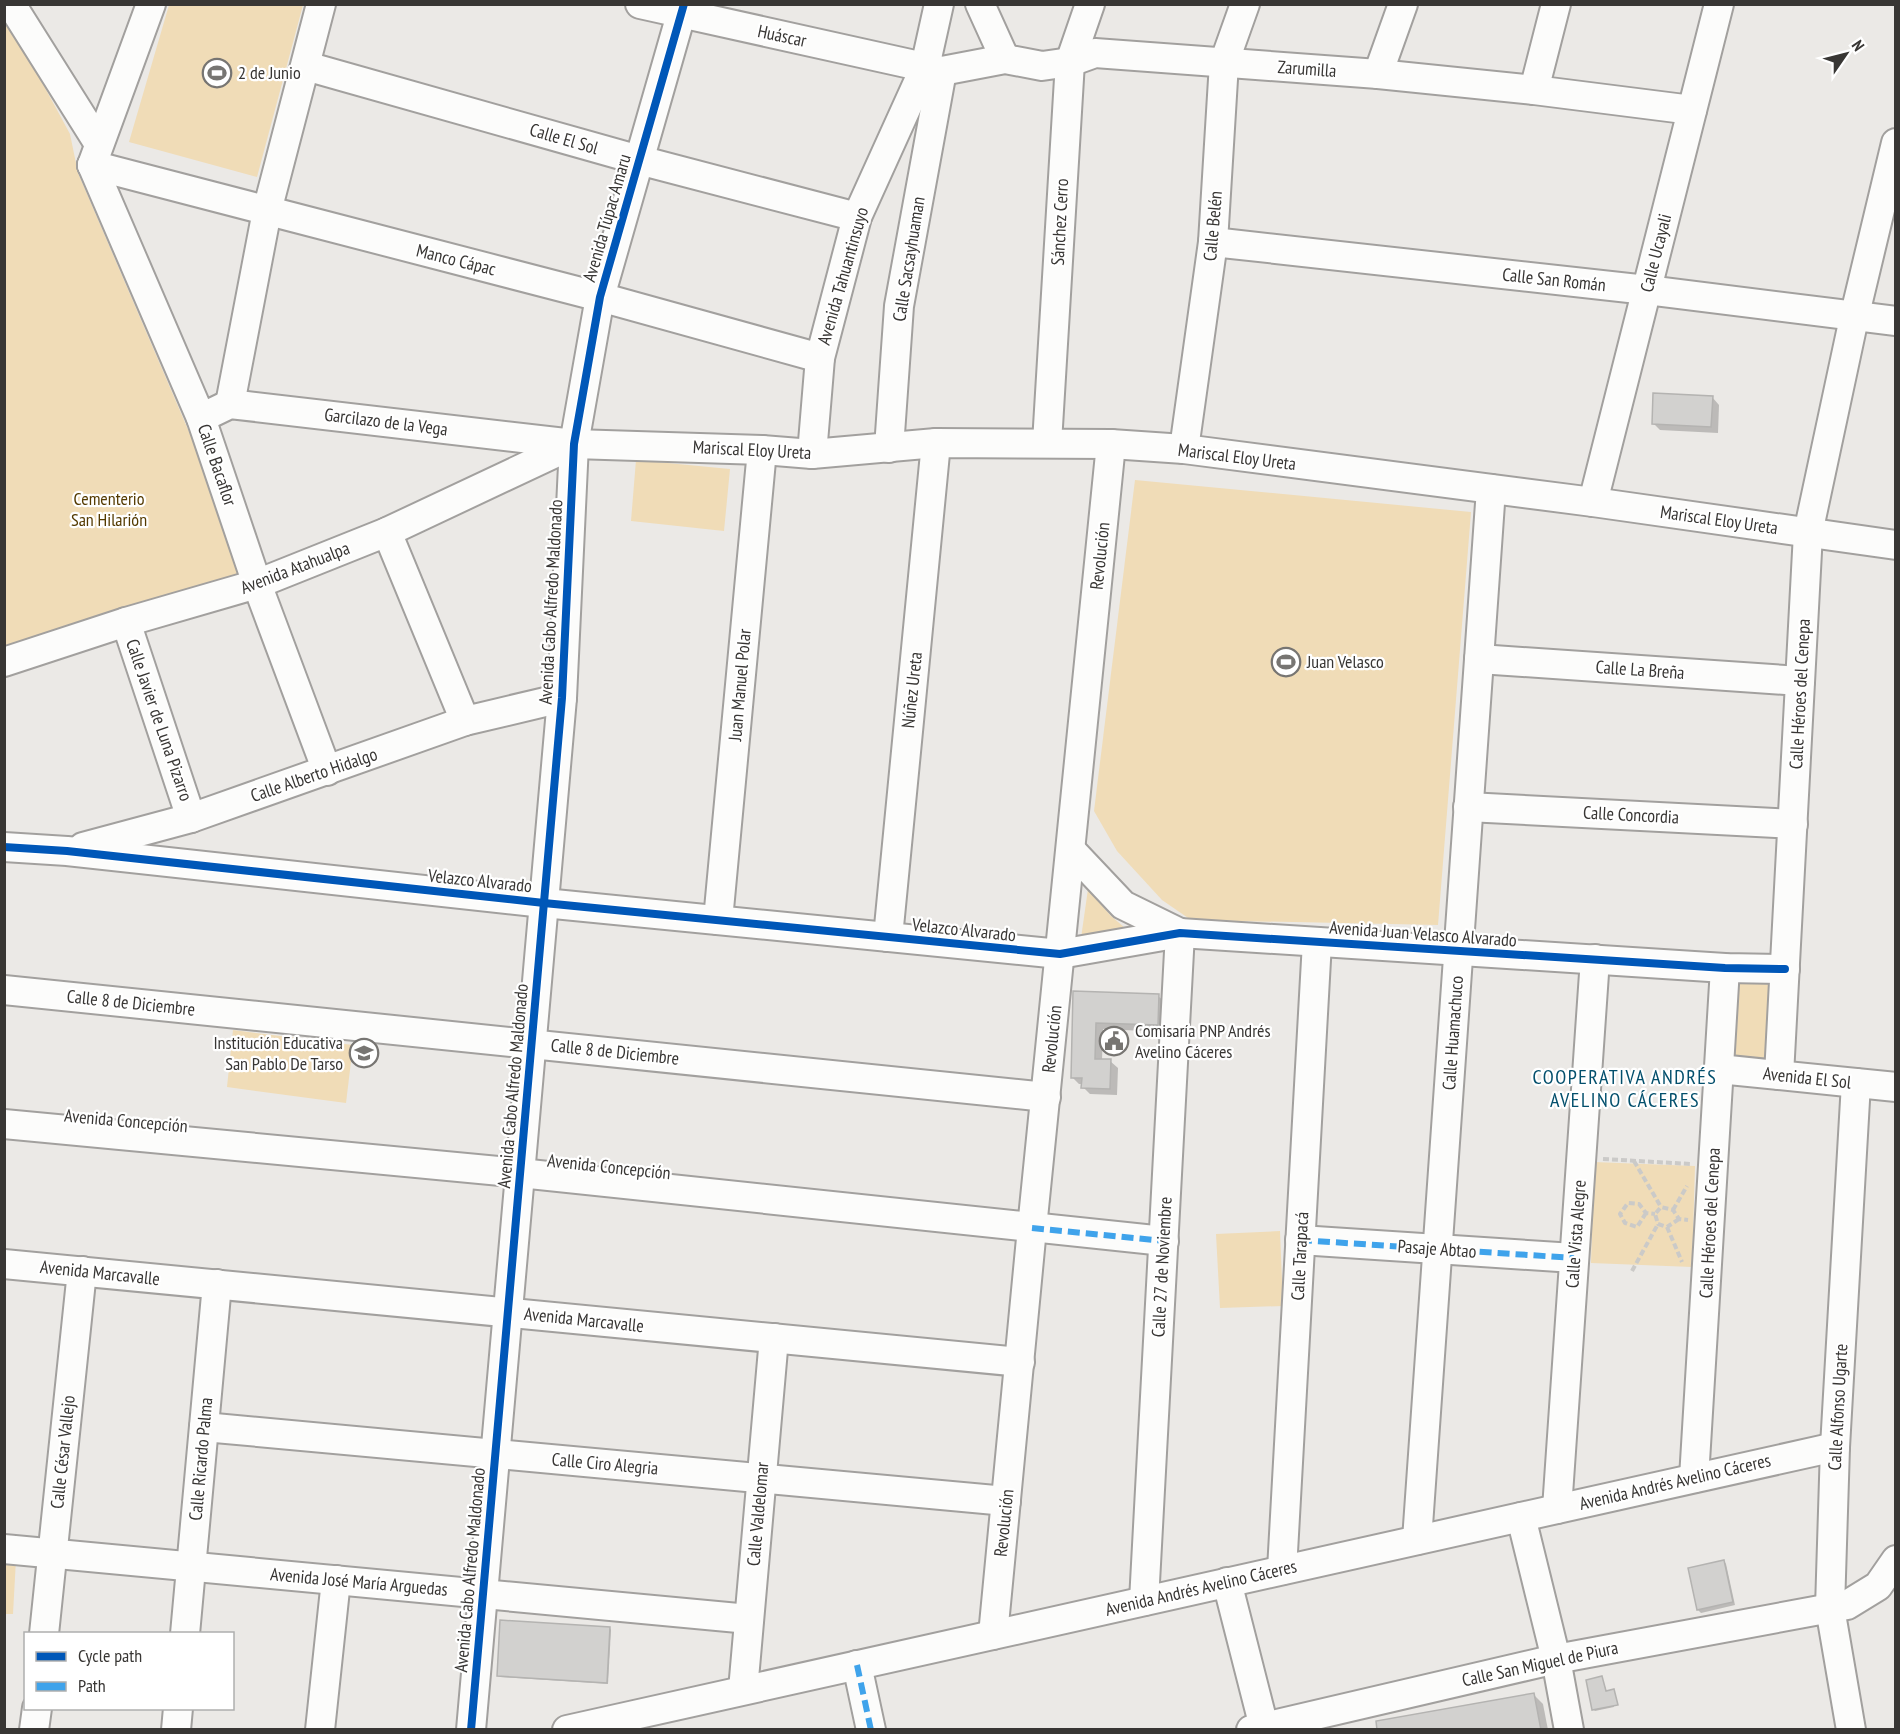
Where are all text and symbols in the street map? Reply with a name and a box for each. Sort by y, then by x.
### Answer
street label: Huáscar [756,19,809,52]
north arrow [1816,24,1876,84]
text: N [1848,36,1869,55]
street label: Zarumilla [1277,55,1337,82]
sports icon: 2 de Junio [201,57,233,89]
place label: 2 de Junio [238,61,301,84]
street label: Calle El Sol [527,118,602,159]
street label: Avenida Túpac Amaru [577,151,636,284]
street label: Sánchez Cerro [1046,178,1073,266]
street label: Calle Belén [1198,190,1227,262]
street label: Calle Sacsayhuaman [887,195,930,323]
street label: Avenida Tahuantinsuyo [812,204,873,347]
street label: Calle Ucayali [1635,211,1676,294]
street label: Manco Cápac [414,239,499,281]
street label: Calle San Román [1501,263,1607,296]
street label: Garcilazo de la Vega [323,403,449,440]
street label: Calle Bacaflor [193,421,242,509]
street label: Mariscal Eloy Ureta [692,435,812,464]
street label: Mariscal Eloy Ureta [1177,438,1297,475]
park label: Cementerio San Hilarión [71,487,147,531]
street label: Avenida Cabo Alfredo Maldonado [534,499,567,705]
street label: Mariscal Eloy Ureta [1659,500,1779,539]
street label: Revolución [1085,521,1114,591]
street label: Avenida Atahualpa [237,536,353,599]
street label: Calle Héroes del Cenepa [1784,618,1815,770]
street label: Juan Manuel Polar [723,628,756,743]
street label: Calle Javier de Luna Pizarro [121,636,198,804]
sports icon: Juan Velasco [1270,646,1302,678]
place label: Juan Velasco [1306,650,1384,673]
street label: Núñez Ureta [896,651,927,729]
street label: Calle La Breña [1595,655,1685,684]
street label: Calle Alberto Hidalgo [248,742,380,807]
street label: Calle Concordia [1582,801,1680,828]
street label: Velazco Alvarado [426,864,533,897]
street label: Velazco Alvarado [910,913,1017,946]
street label: Avenida Juan Velasco Alvarado [1329,915,1518,952]
street label: Calle Huamachuco [1437,975,1468,1091]
street label: Avenida Cabo Alfredo Maldonado [492,982,533,1189]
street label: Calle 8 de Diciembre [66,984,196,1021]
street label: Revolución [1037,1004,1066,1074]
place label: Comisaría PNP Andrés Avelino Cáceres [1135,1019,1271,1063]
public building icon: Comisaría PNP Andrés Avelino Cáceres [1098,1025,1130,1057]
place label: Institución Educativa San Pablo De Tarso [213,1031,343,1075]
street label: Calle 8 de Diciembre [550,1033,680,1070]
school or university icon: Institución Educativa San Pablo De Tarso [348,1037,380,1069]
street label: Avenida El Sol [1762,1061,1853,1094]
district label: COOPERATIVA ANDRÉS AVELINO CÁCERES [1533,1064,1717,1113]
street label: Avenida Concepción [63,1104,189,1137]
street label: Calle Héroes del Cenepa [1694,1147,1725,1299]
street label: Avenida Concepción [546,1149,672,1184]
street label: Calle Vista Alegre [1560,1179,1591,1289]
street label: Calle 27 de Noviembre [1146,1196,1177,1338]
street label: Calle Tarapacá [1286,1211,1313,1301]
street label: Pasaje Abtao [1397,1234,1477,1263]
street label: Avenida Marcavalle [39,1255,161,1290]
street label: Avenida Marcavalle [523,1302,645,1337]
street label: Calle Alfonso Ugarte [1823,1343,1852,1471]
street label: Calle César Vallejo [45,1394,80,1510]
street label: Calle Ricardo Palma [184,1397,217,1521]
street label: Calle Ciro Alegria [551,1447,659,1480]
street label: Avenida Andrés Avelino Cáceres [1577,1448,1773,1515]
street label: Calle Valdelomar [741,1461,774,1567]
street label: Avenida Cabo Alfredo Maldonado [449,1466,490,1673]
street label: Revolución [989,1488,1018,1558]
street label: Avenida Andrés Avelino Cáceres [1103,1554,1299,1621]
street label: Avenida José María Arguedas [269,1562,449,1601]
legend [24,1632,234,1710]
street label: Calle San Miguel de Piura [1460,1636,1620,1691]
text: Cycle path [78,1644,142,1667]
text: Path [78,1674,106,1697]

